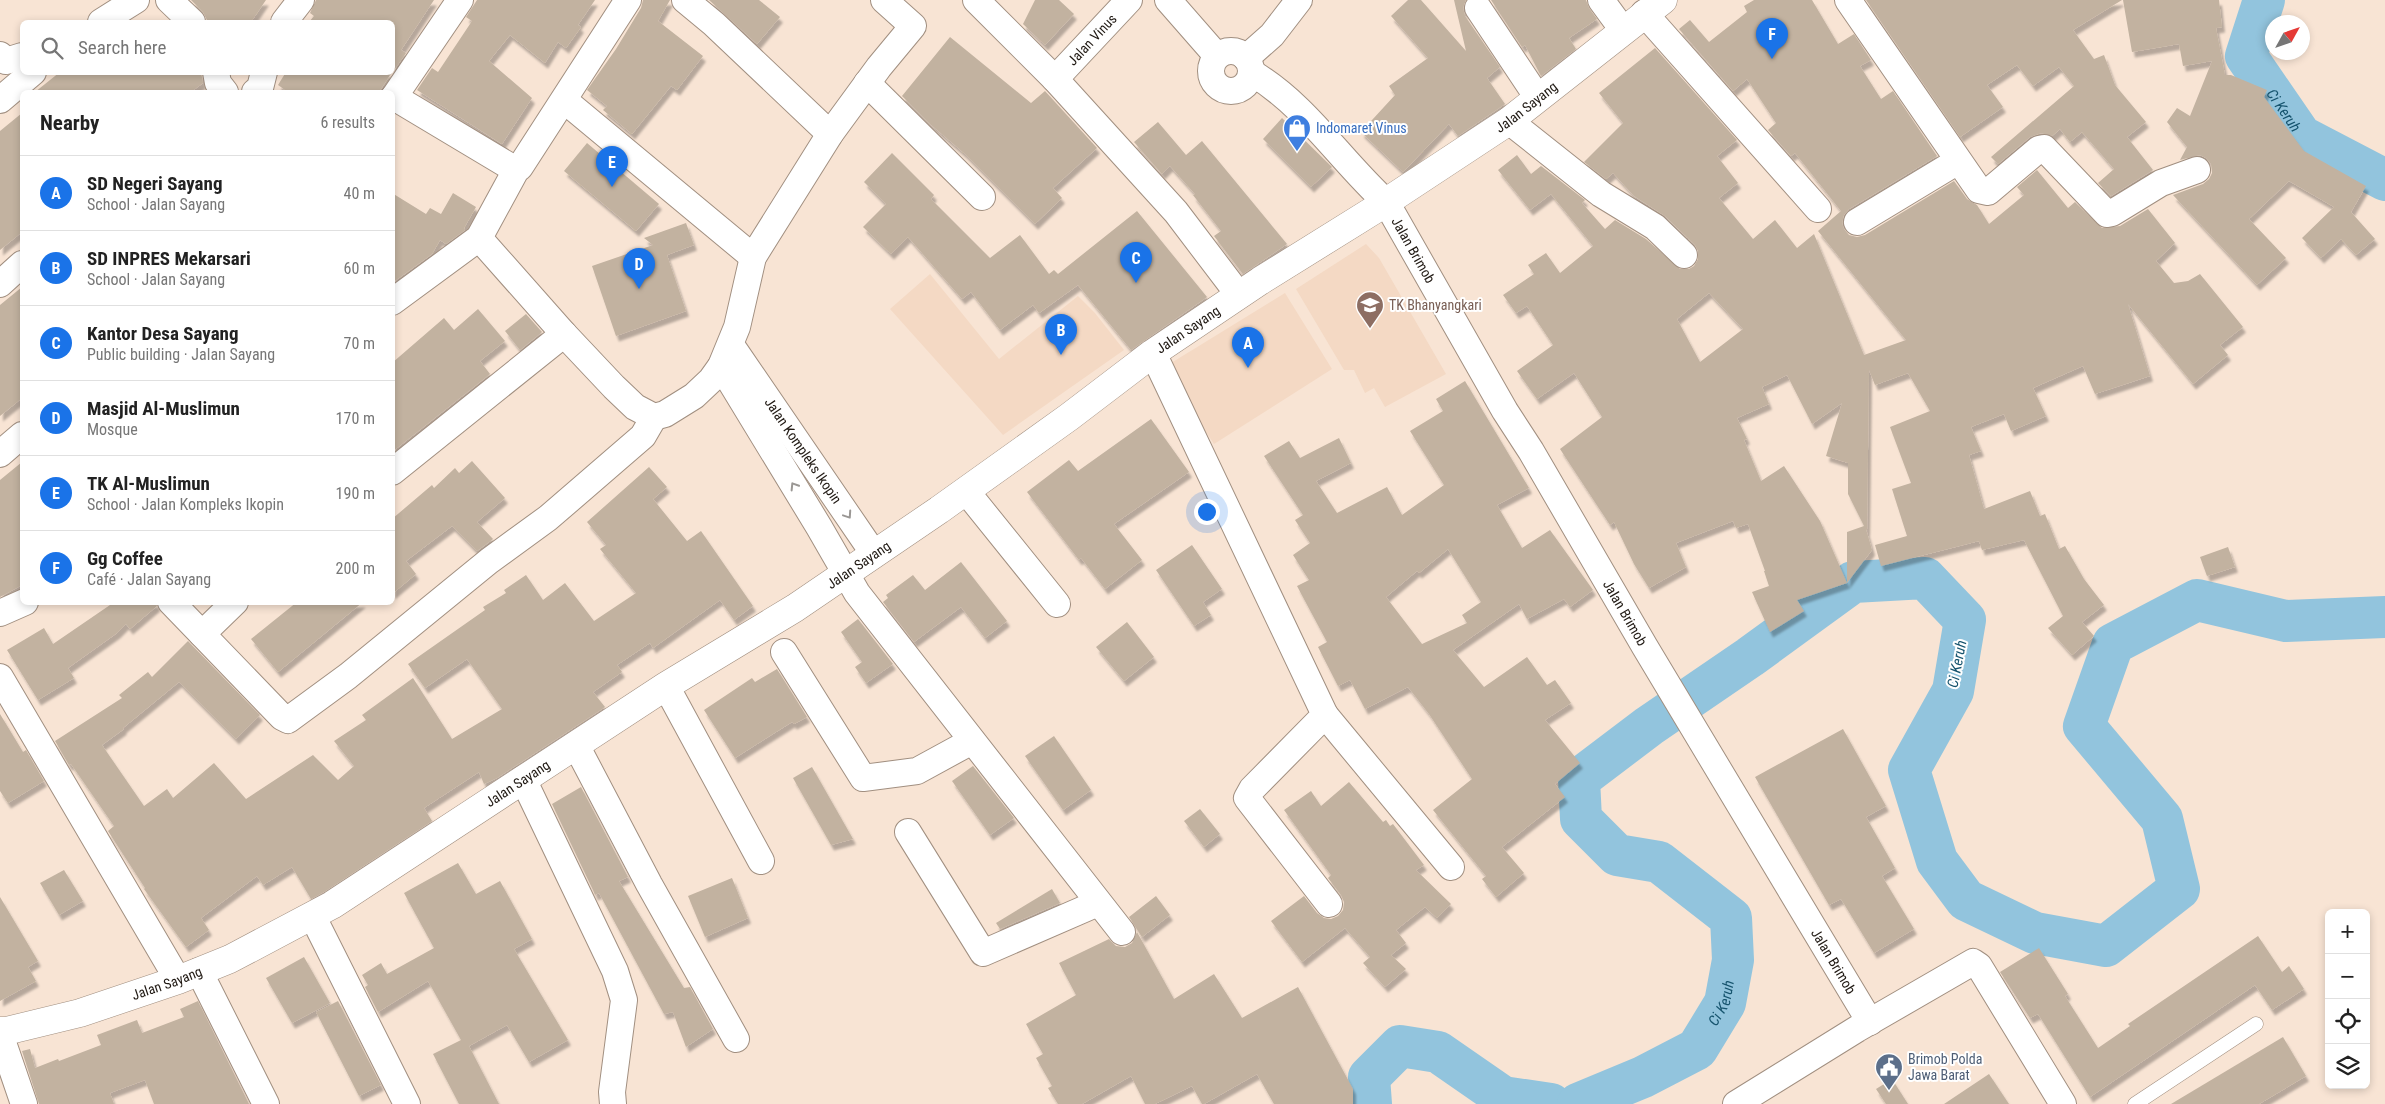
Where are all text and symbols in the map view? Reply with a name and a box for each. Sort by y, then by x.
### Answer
street label: Jalan Vinus [1064,11,1120,69]
north arrow [2265,15,2310,60]
pin: F [1756,18,1788,59]
search box [20,20,395,75]
icon: search [38,34,66,62]
text: Search here [78,36,166,59]
street label: Jalan Sayang [1492,78,1560,136]
water label: Ci Keruh [2262,86,2305,135]
text: Nearby [40,111,99,135]
text: 6 results [320,113,375,132]
shop icon: Indomaret Vinus [1282,113,1312,152]
place label: Indomaret Vinus [1316,120,1407,136]
pin: E [596,146,628,187]
text: SD Negeri Sayang [87,172,222,195]
text: A [51,184,61,203]
text: 40 m [343,184,375,203]
text: School · Jalan Sayang [87,195,225,214]
street label: Jalan Brimob [1388,214,1438,286]
pin: C [1120,242,1152,283]
text: SD INPRES Mekarsari [87,247,251,270]
pin: D [623,248,655,289]
text: B [52,259,60,278]
text: 60 m [343,259,375,278]
text: School · Jalan Sayang [87,270,225,289]
school or university icon: TK Bhanyangkari [1355,290,1385,329]
place label: TK Bhanyangkari [1389,297,1482,313]
street label: Jalan Sayang [1153,302,1223,357]
pin: B [1045,314,1077,355]
text: Kantor Desa Sayang [87,322,239,345]
pin: A [1232,327,1264,368]
text: C [51,334,61,353]
text: 70 m [343,334,375,353]
text: Public building · Jalan Sayang [87,345,275,364]
street label: Jalan Kompleks Ikopin [761,395,845,507]
text: Masjid Al-Muslimun [87,397,240,420]
text: D [51,409,61,428]
text: 170 m [336,409,375,428]
text: Mosque [87,420,138,439]
text: TK Al-Muslimun [87,472,210,495]
one-way arrow [791,483,800,492]
text: E [52,484,60,503]
text: 190 m [336,484,375,503]
text: School · Jalan Kompleks Ikopin [87,495,284,514]
your location [1194,499,1220,525]
one-way arrow [842,509,851,519]
street label: Jalan Sayang [824,538,893,592]
text: Gg Coffee [87,547,163,570]
text: F [52,559,60,578]
text: 200 m [336,559,375,578]
text: Café · Jalan Sayang [87,570,211,589]
street label: Jalan Brimob [1600,577,1650,648]
water label: Ci Keruh [1944,639,1970,689]
street label: Jalan Sayang [483,756,553,810]
map controls [2325,909,2370,1089]
button: + [2325,909,2370,954]
street label: Jalan Brimob [1808,926,1859,997]
button: − [2325,954,2370,999]
street label: Jalan Sayang [130,963,204,1003]
water label: Ci Keruh [1704,979,1738,1029]
button: locate [2325,999,2370,1044]
button: layers [2325,1044,2370,1089]
place label: Brimob Polda Jawa Barat [1908,1051,1982,1083]
public building icon: Brimob Polda Jawa Barat [1874,1052,1904,1091]

